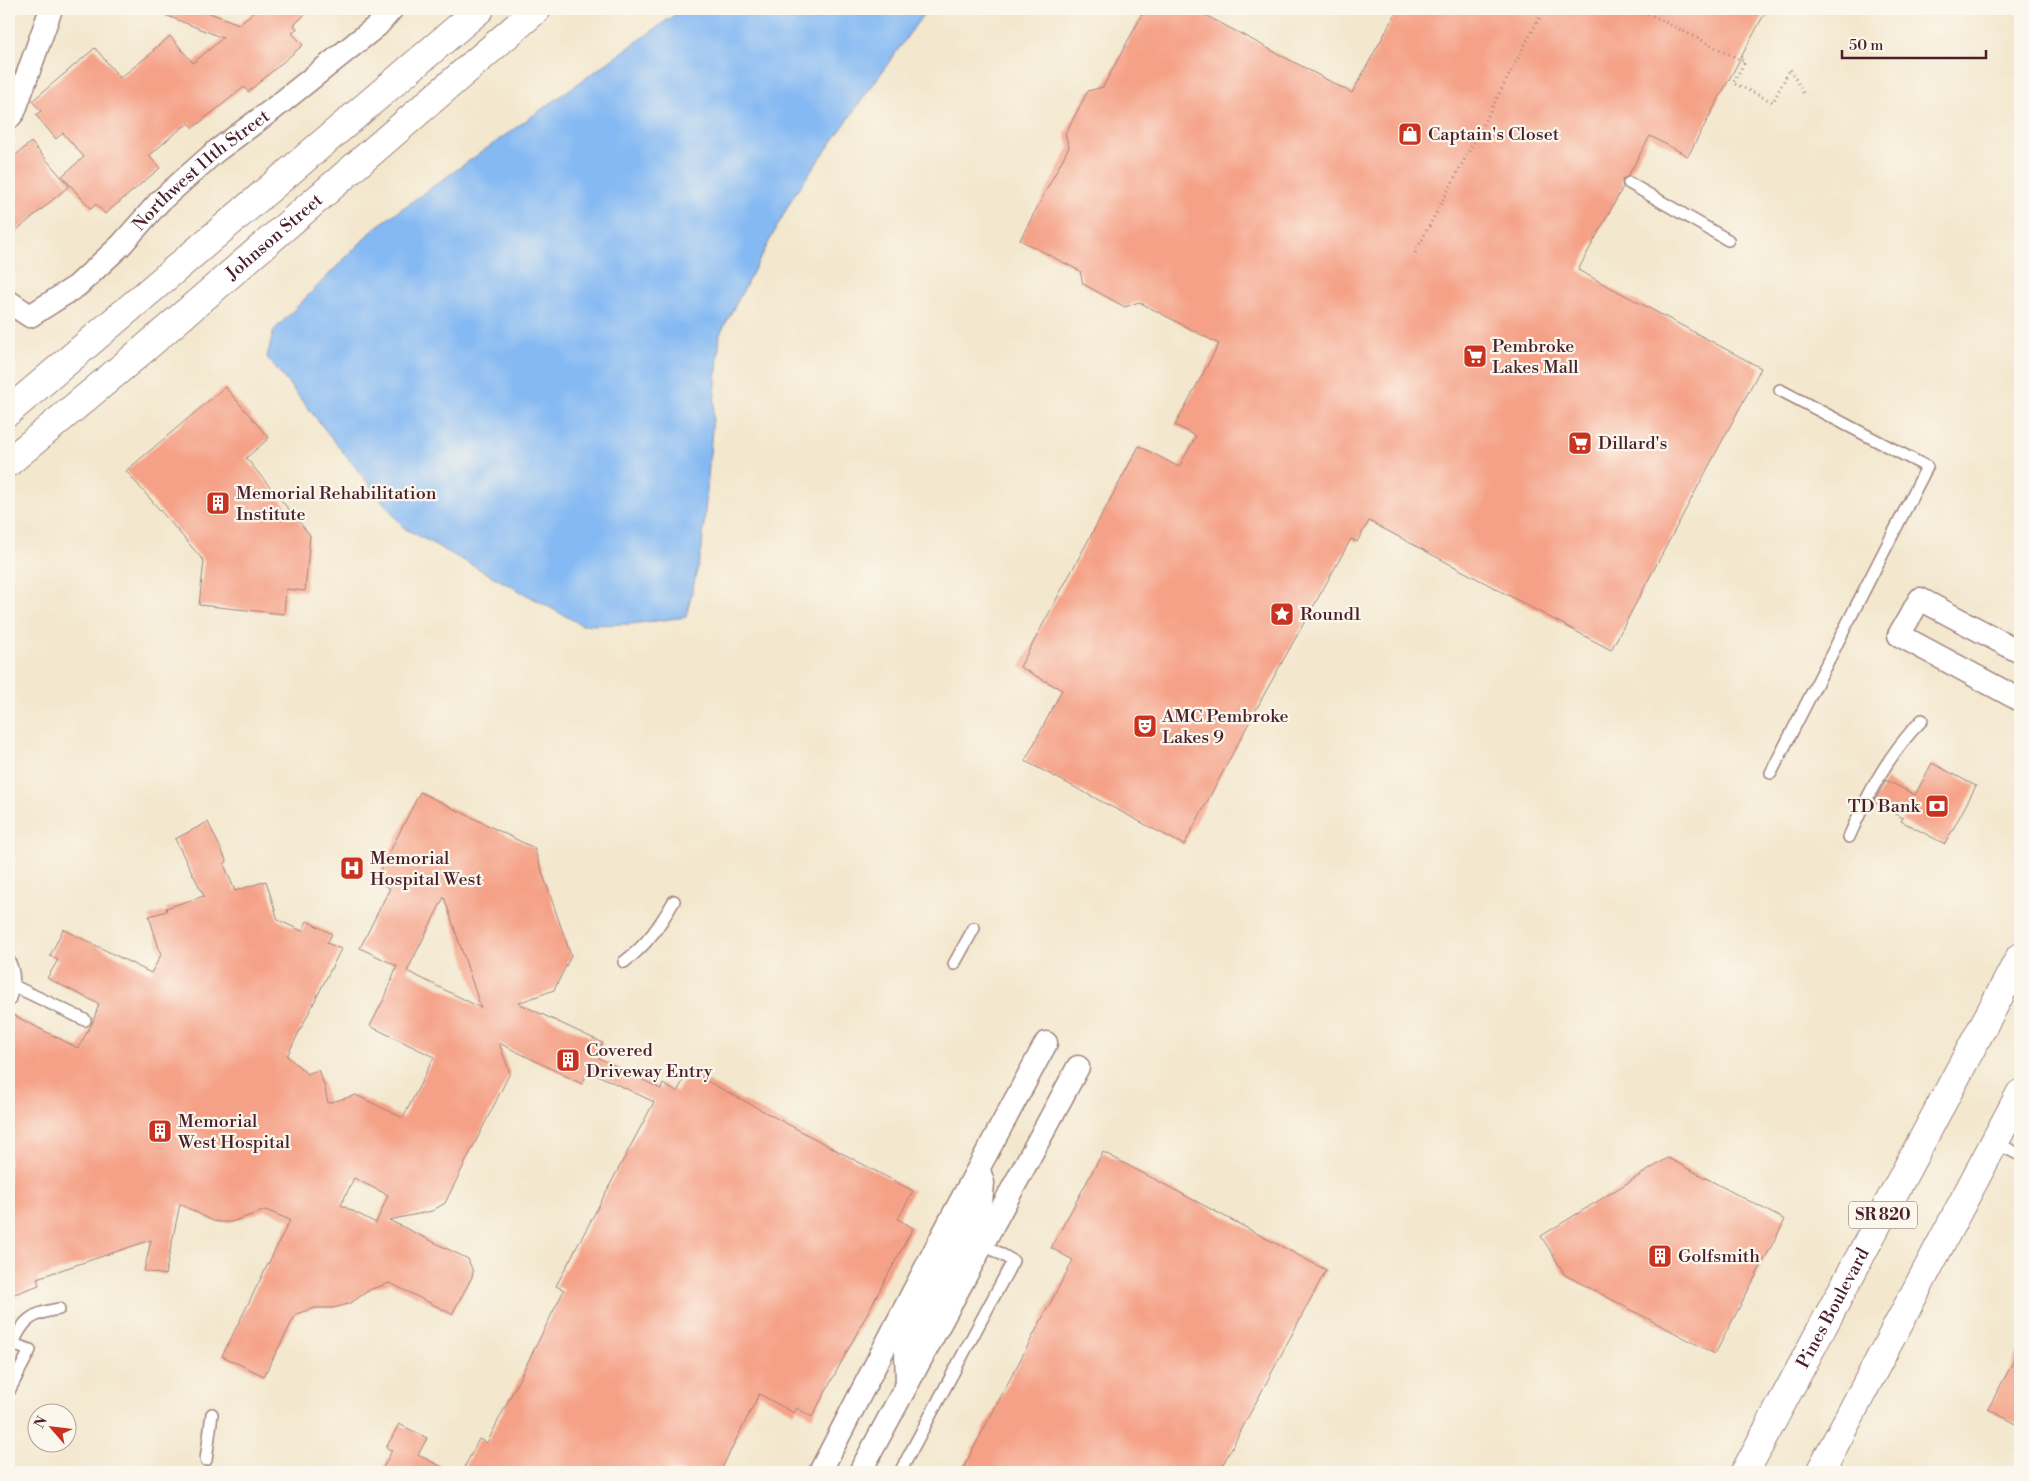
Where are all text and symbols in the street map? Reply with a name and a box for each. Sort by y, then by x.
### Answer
scale bar [1842,28,1985,60]
text: 50 m [1849,36,1883,55]
street label: Northwest 11th Street [127,104,274,236]
shop icon: Captain's Closet [1397,121,1423,147]
place label: Captain's Closet [1428,123,1560,146]
street label: Johnson Street [220,188,328,285]
place label: Pembroke Lakes Mall [1492,335,1579,379]
supermarket icon: Pembroke Lakes Mall [1462,343,1488,369]
supermarket icon: Dillard's [1567,430,1593,456]
place label: Dillard's [1598,432,1668,455]
place label: Memorial Rehabilitation Institute [236,482,437,526]
building icon: Memorial Rehabilitation Institute [205,490,231,516]
place icon: Round1 [1269,601,1295,627]
place label: Round1 [1300,603,1362,626]
place label: AMC Pembroke Lakes 9 [1161,705,1289,749]
theatre icon: AMC Pembroke Lakes 9 [1132,713,1158,739]
bank icon: TD Bank [1924,793,1950,819]
place label: TD Bank [1848,795,1922,818]
place label: Memorial Hospital West [370,847,483,891]
hospital icon: Memorial Hospital West [339,855,365,881]
place label: Covered Driveway Entry [586,1039,713,1083]
building icon: Covered Driveway Entry [555,1047,581,1073]
place label: Memorial West Hospital [177,1110,291,1154]
building icon: Memorial West Hospital [147,1118,173,1144]
road number: SR 820 [1849,1202,1917,1228]
building icon: Golfsmith [1647,1243,1673,1269]
street label: Pines Boulevard [1791,1243,1874,1372]
place label: Golfsmith [1678,1245,1760,1268]
north arrow [28,1404,78,1454]
text: N [31,1413,52,1431]

